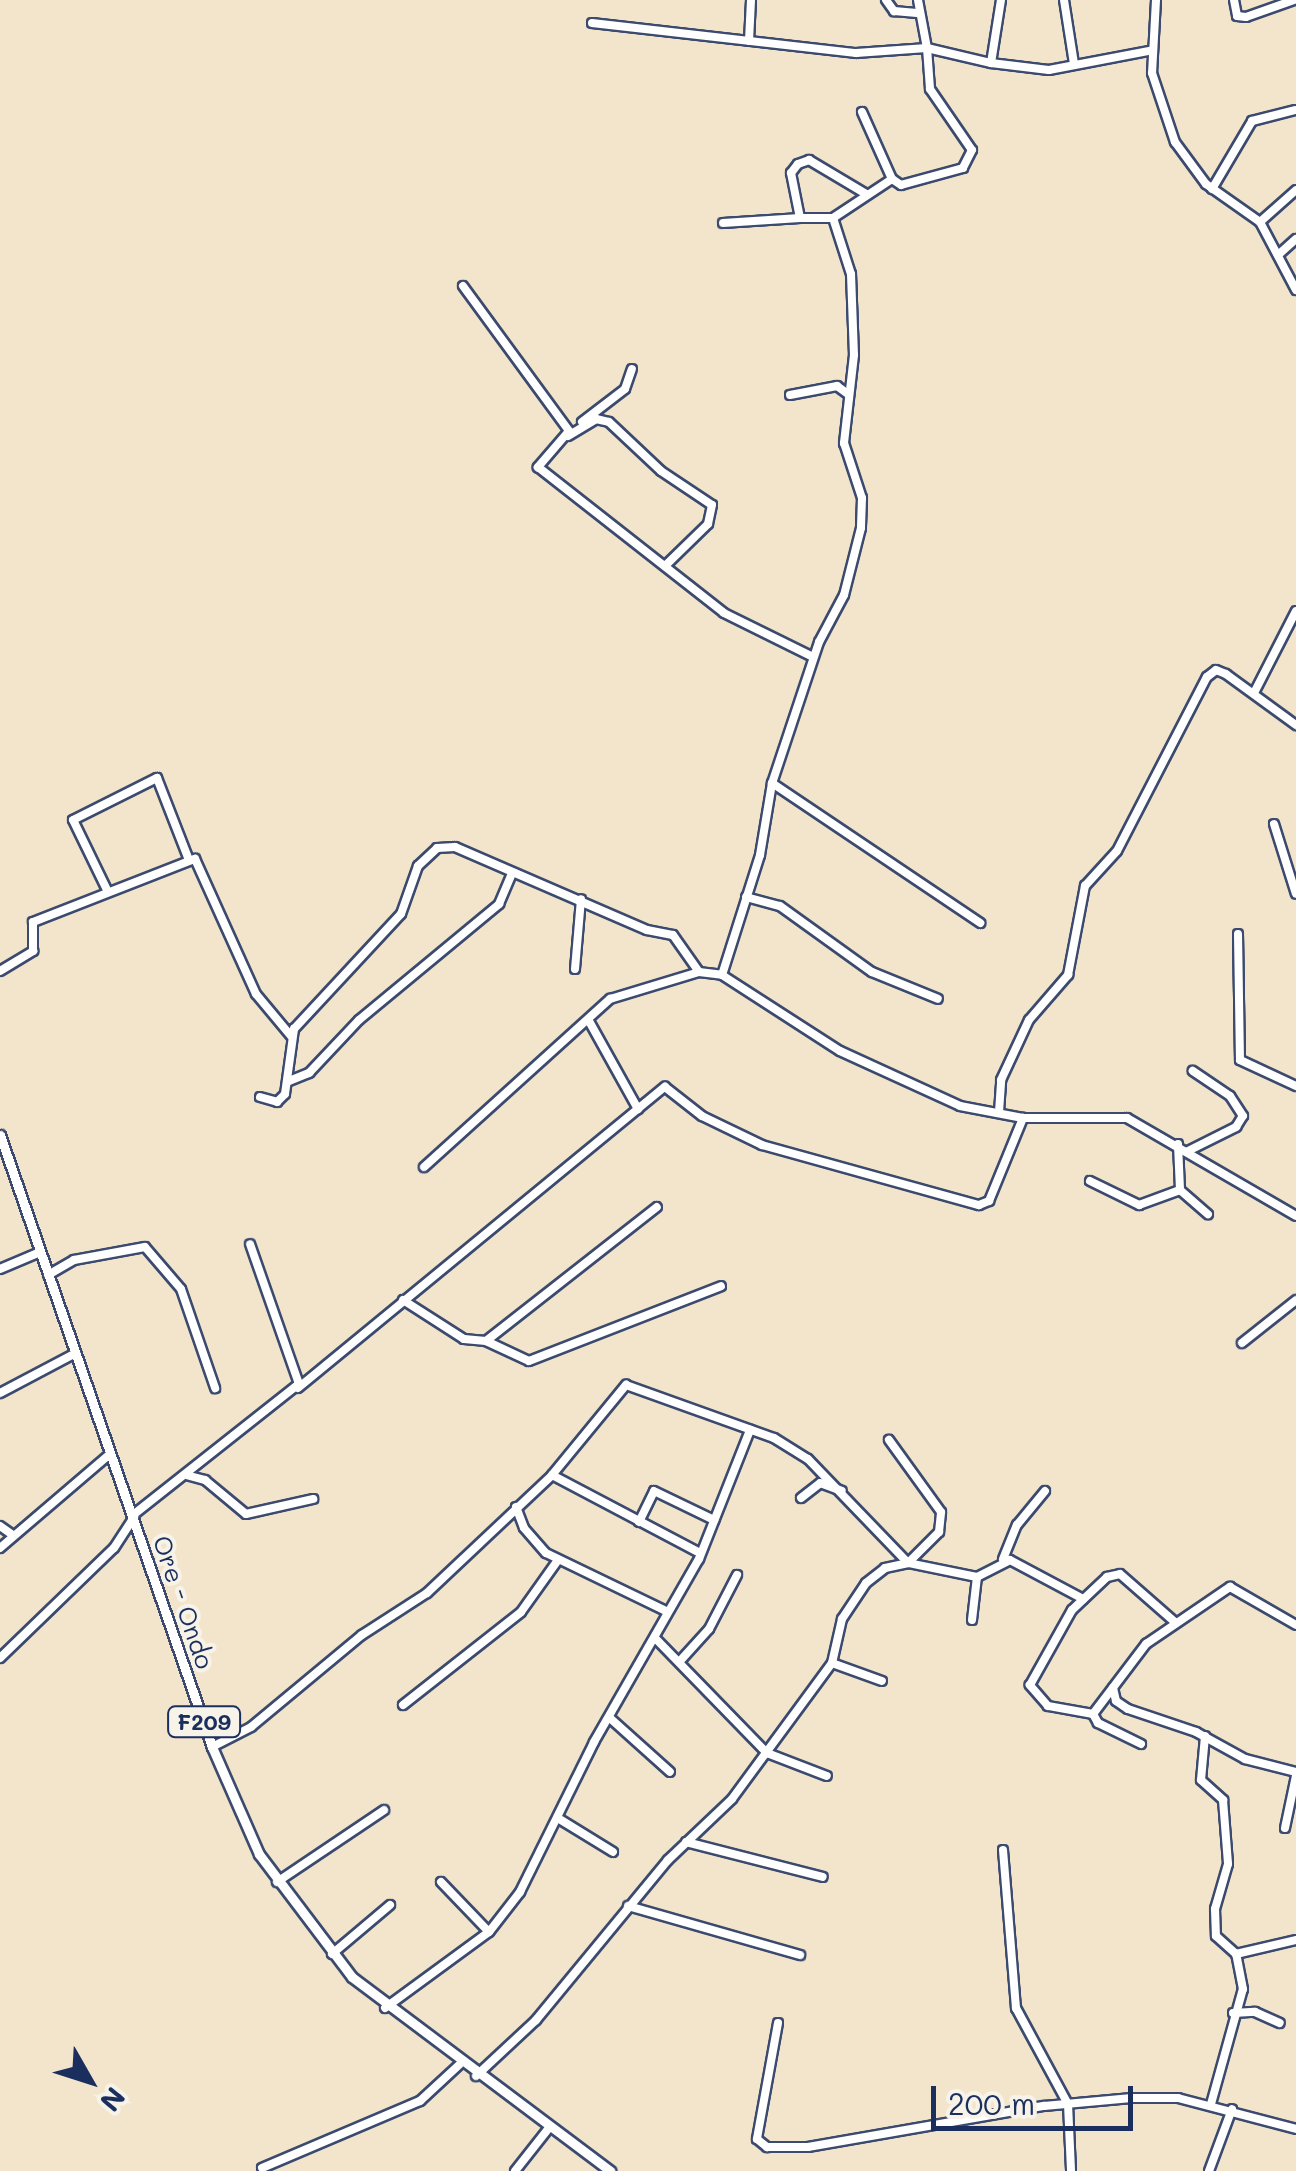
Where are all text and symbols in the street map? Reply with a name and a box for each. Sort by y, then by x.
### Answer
street label: Ore - Ondo [147,1532,221,1672]
road number: F209 [166,1705,242,1739]
north arrow [40,2031,140,2131]
scale bar [936,2066,1138,2128]
text: N [93,2080,134,2119]
text: 200 m [948,2083,1035,2123]

